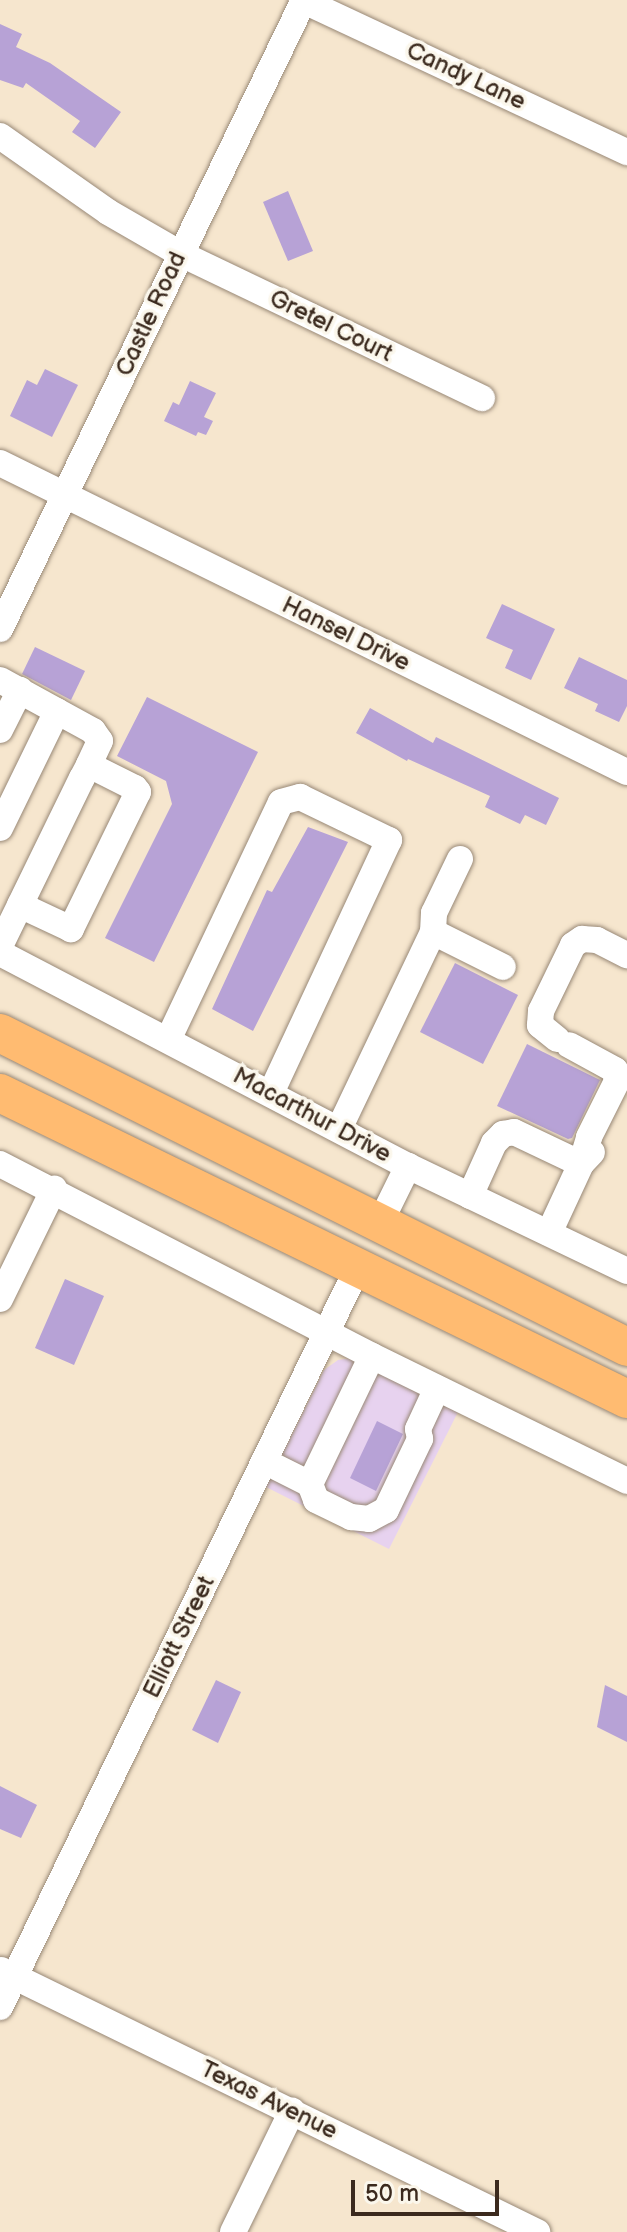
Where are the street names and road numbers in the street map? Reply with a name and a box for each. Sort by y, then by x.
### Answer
street label: Candy Lane [401,36,531,116]
street label: Castle Road [110,247,192,381]
street label: Gretel Court [265,284,397,368]
street label: Hansel Drive [277,591,415,677]
street label: Macarthur Drive [228,1061,396,1169]
street label: Elliott Street [137,1571,221,1703]
street label: Texas Avenue [196,2054,342,2146]

